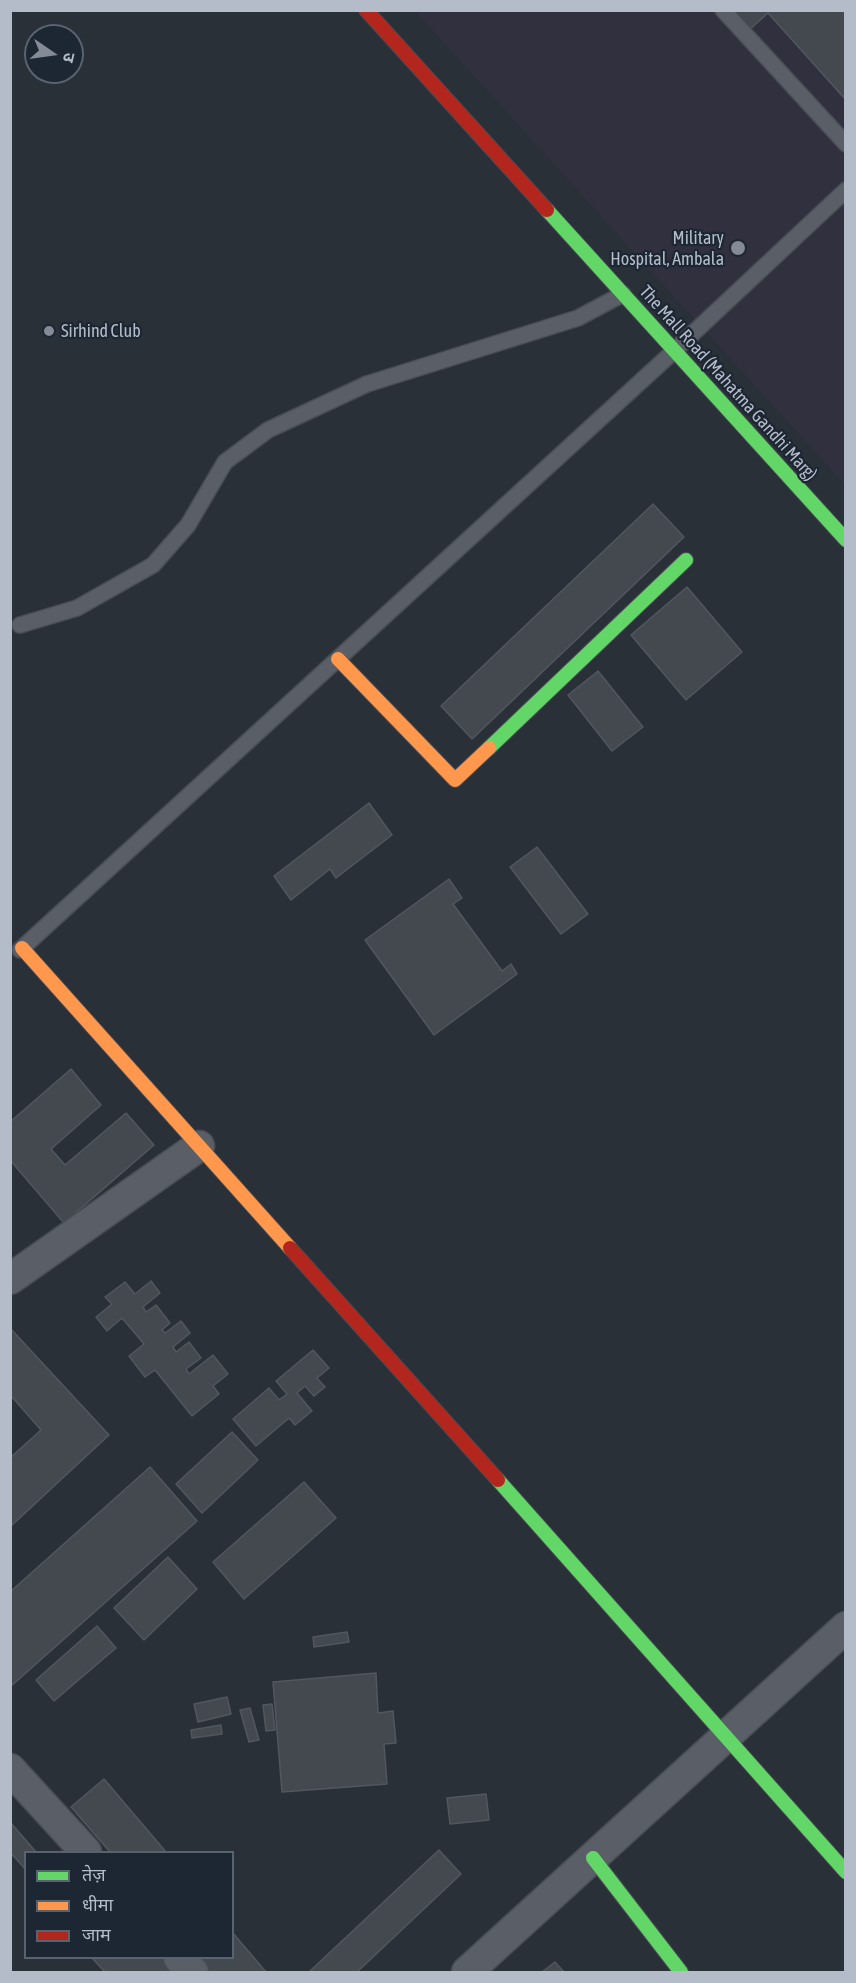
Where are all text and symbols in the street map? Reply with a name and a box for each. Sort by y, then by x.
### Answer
north arrow [24,24,84,84]
text: उ [60,51,79,64]
place label: Military Hospital, Ambala [610,227,724,270]
marker: Military Hospital, Ambala [729,239,747,257]
street label: The Mall Road (Mahatma Gandhi Marg) [635,281,821,485]
place label: Sirhind Club [61,320,141,342]
marker: Sirhind Club [42,324,56,338]
legend [24,1851,234,1959]
text: तेज़ [82,1864,106,1885]
text: धीमा [82,1894,113,1915]
text: जाम [82,1924,111,1945]

